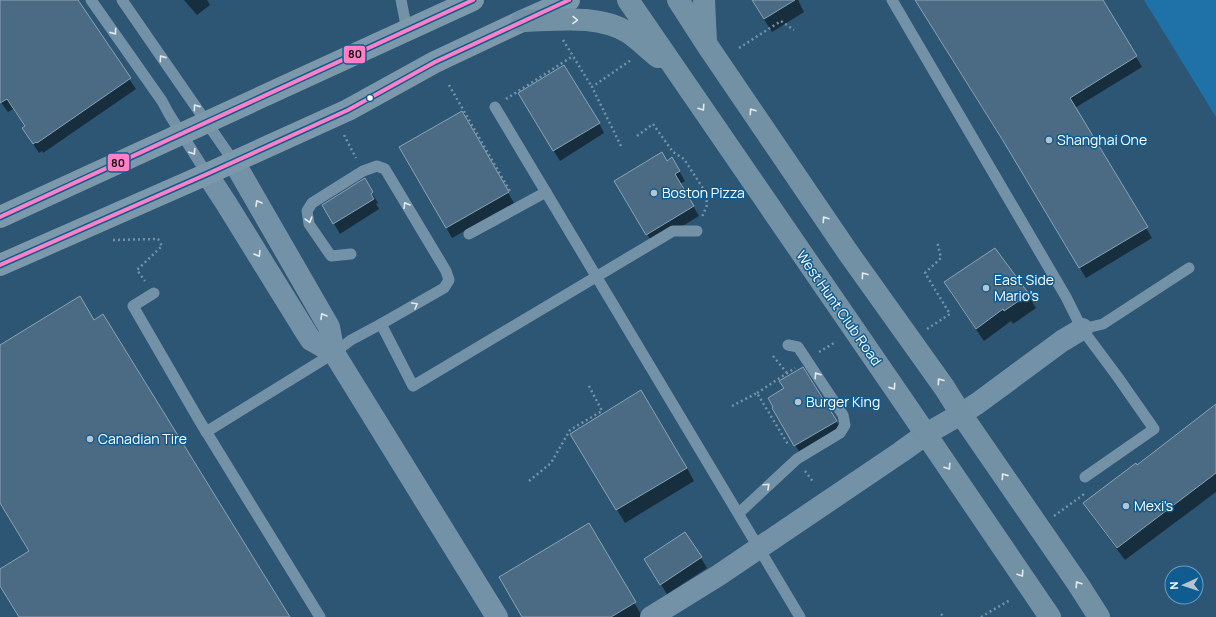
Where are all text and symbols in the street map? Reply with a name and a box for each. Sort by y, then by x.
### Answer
one-way arrow [572,16,578,24]
one-way arrow [109,28,117,35]
line badge: 80 [343,45,366,64]
text: 80 [348,46,362,61]
one-way arrow [159,55,167,62]
unlabelled marker [365,93,375,103]
one-way arrow [194,104,201,111]
one-way arrow [697,104,705,111]
one-way arrow [750,109,757,116]
place label: Shanghai One [1057,130,1147,149]
marker: Shanghai One [1044,135,1054,145]
one-way arrow [188,148,196,155]
line badge: 80 [107,153,130,172]
text: 80 [111,155,125,170]
place label: Boston Pizza [662,183,745,202]
marker: Boston Pizza [649,188,659,198]
one-way arrow [255,200,262,207]
one-way arrow [404,202,411,209]
one-way arrow [304,216,313,223]
one-way arrow [822,216,830,223]
street label: West Hunt Club Road [792,246,886,369]
one-way arrow [253,250,261,257]
place label: East Side Mario's [994,270,1054,305]
one-way arrow [862,273,869,280]
marker: East Side Mario's [981,283,991,293]
one-way arrow [411,302,418,309]
one-way arrow [320,313,327,320]
one-way arrow [814,372,822,379]
one-way arrow [937,378,945,385]
one-way arrow [889,382,896,389]
place label: Burger King [806,392,880,411]
marker: Burger King [793,397,803,407]
place label: Canadian Tire [98,429,187,448]
marker: Canadian Tire [85,434,95,444]
one-way arrow [943,463,950,470]
one-way arrow [1002,474,1009,481]
one-way arrow [762,484,770,491]
place label: Mexi's [1134,496,1173,515]
marker: Mexi's [1121,501,1131,511]
north arrow [1164,565,1204,605]
one-way arrow [1016,570,1023,577]
one-way arrow [1076,581,1083,588]
text: N [1166,581,1181,590]

